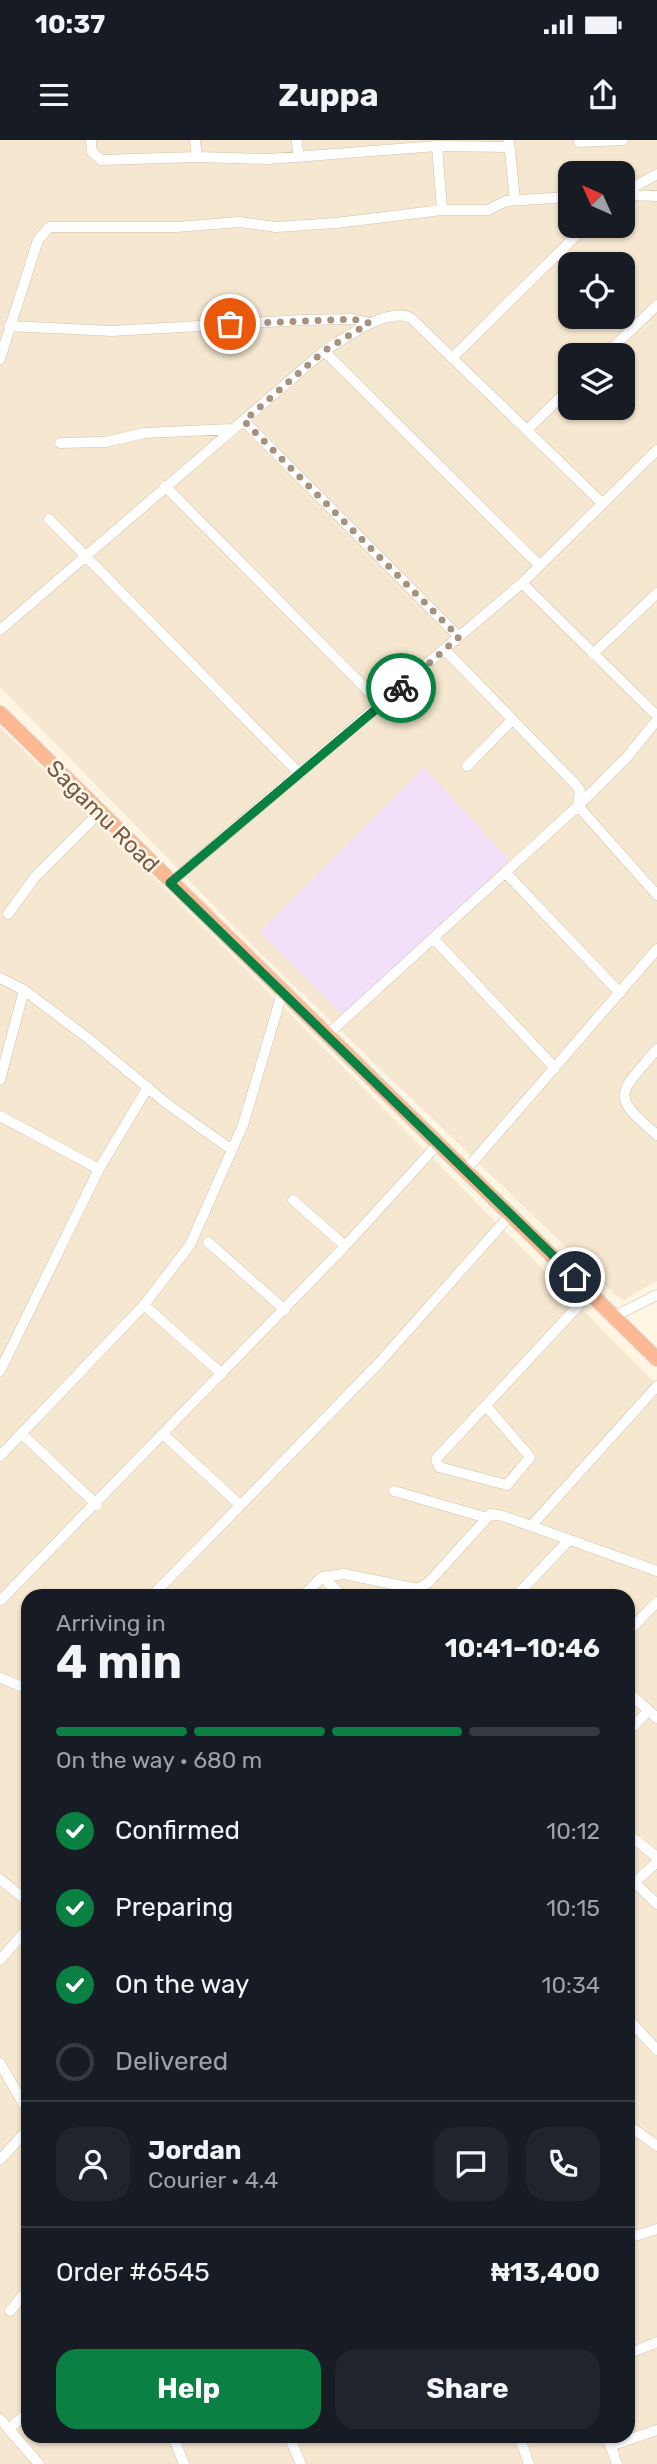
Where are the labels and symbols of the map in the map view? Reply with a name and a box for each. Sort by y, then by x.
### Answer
north arrow [558,161,635,238]
pin [200,294,260,354]
courier [366,653,436,723]
street label: Sagamu Road [41,754,165,878]
pin [545,1247,605,1307]

